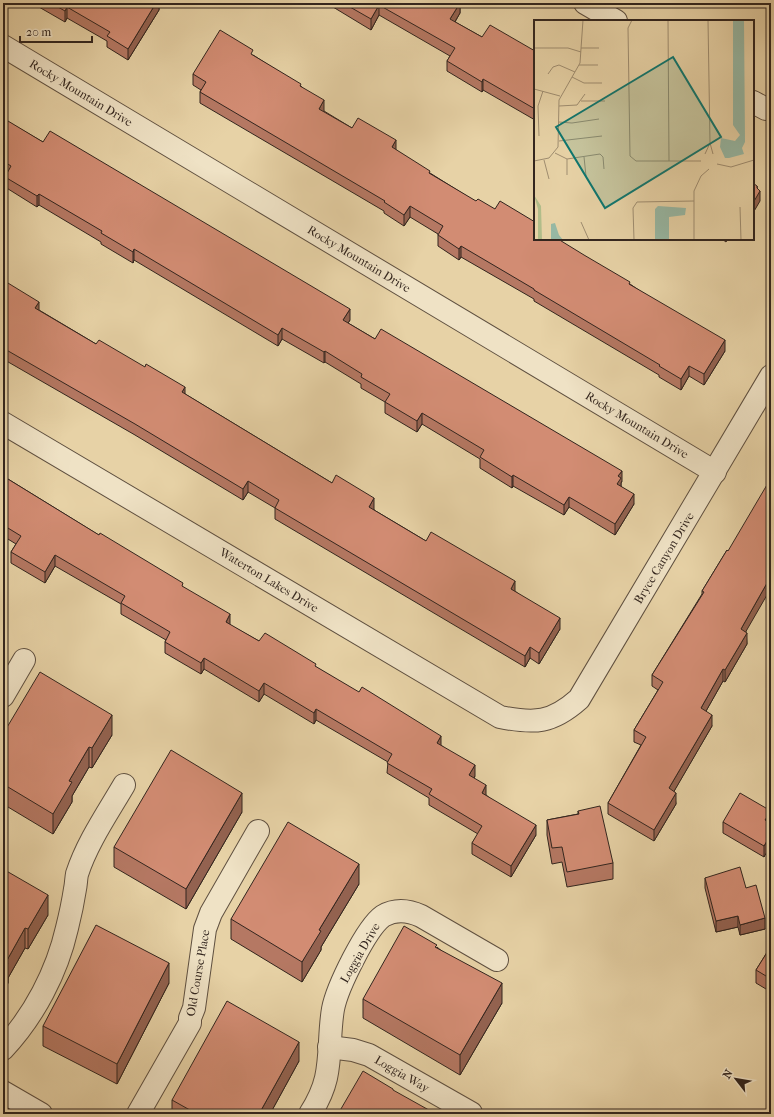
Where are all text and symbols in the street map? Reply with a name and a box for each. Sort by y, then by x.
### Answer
scale bar [20,18,92,44]
inset map [534,20,754,240]
text: 20 m [26,25,51,39]
street label: Rocky Mountain Drive [27,57,135,129]
street label: Rocky Mountain Drive [305,223,413,295]
street label: Rocky Mountain Drive [583,389,691,461]
street label: Bryce Canyon Drive [631,510,697,606]
street label: Waterton Lakes Drive [216,544,321,615]
street label: Loggia Drive [337,920,383,986]
street label: Old Course Place [183,928,213,1018]
street label: Loggia Way [372,1053,432,1096]
north arrow [716,1059,756,1099]
text: N [720,1067,736,1081]

